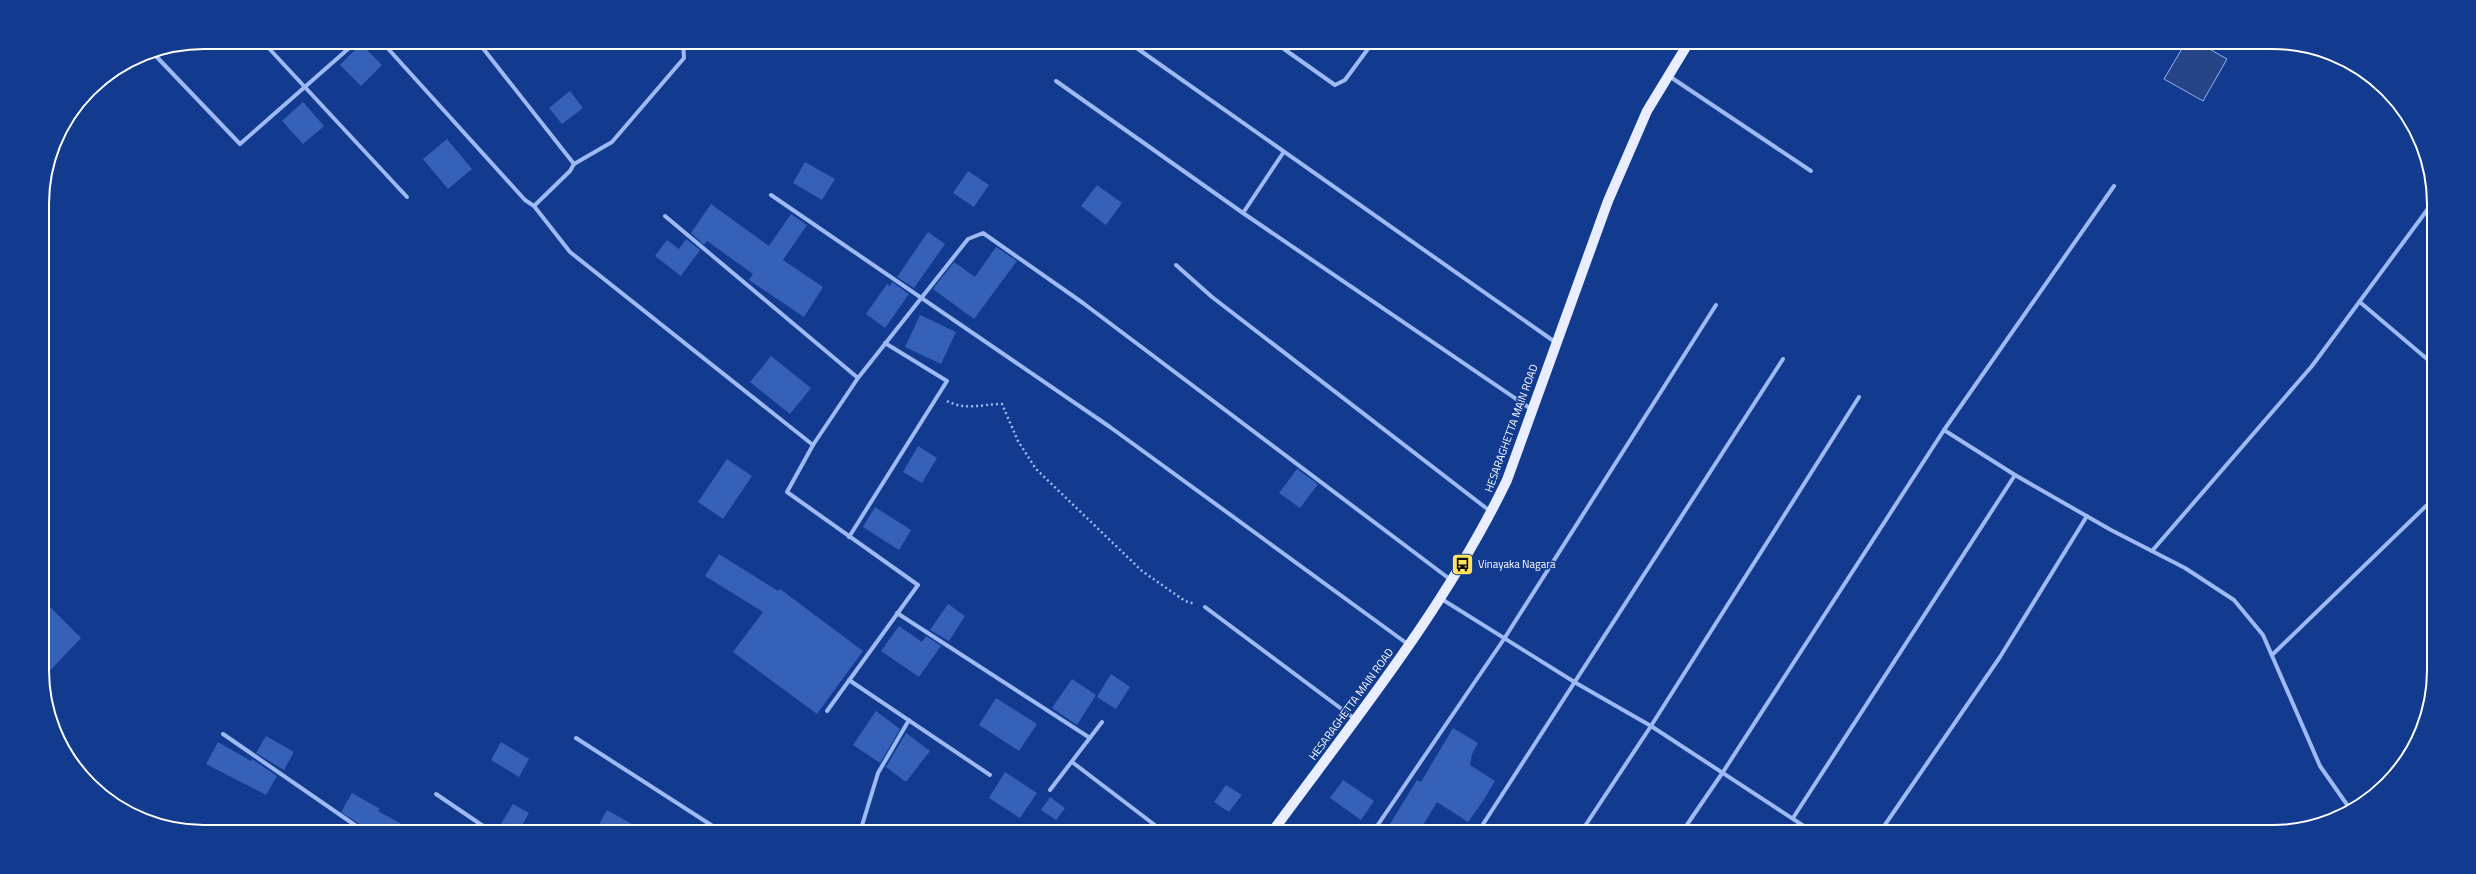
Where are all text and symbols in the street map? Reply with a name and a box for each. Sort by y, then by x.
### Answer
street label: HESARAGHETTA MAIN ROAD [1480,362,1542,494]
bus stop icon: Vinayaka Nagara [1449,551,1475,577]
place label: Vinayaka Nagara [1478,556,1556,572]
street label: HESARAGHETTA MAIN ROAD [1305,645,1397,763]

